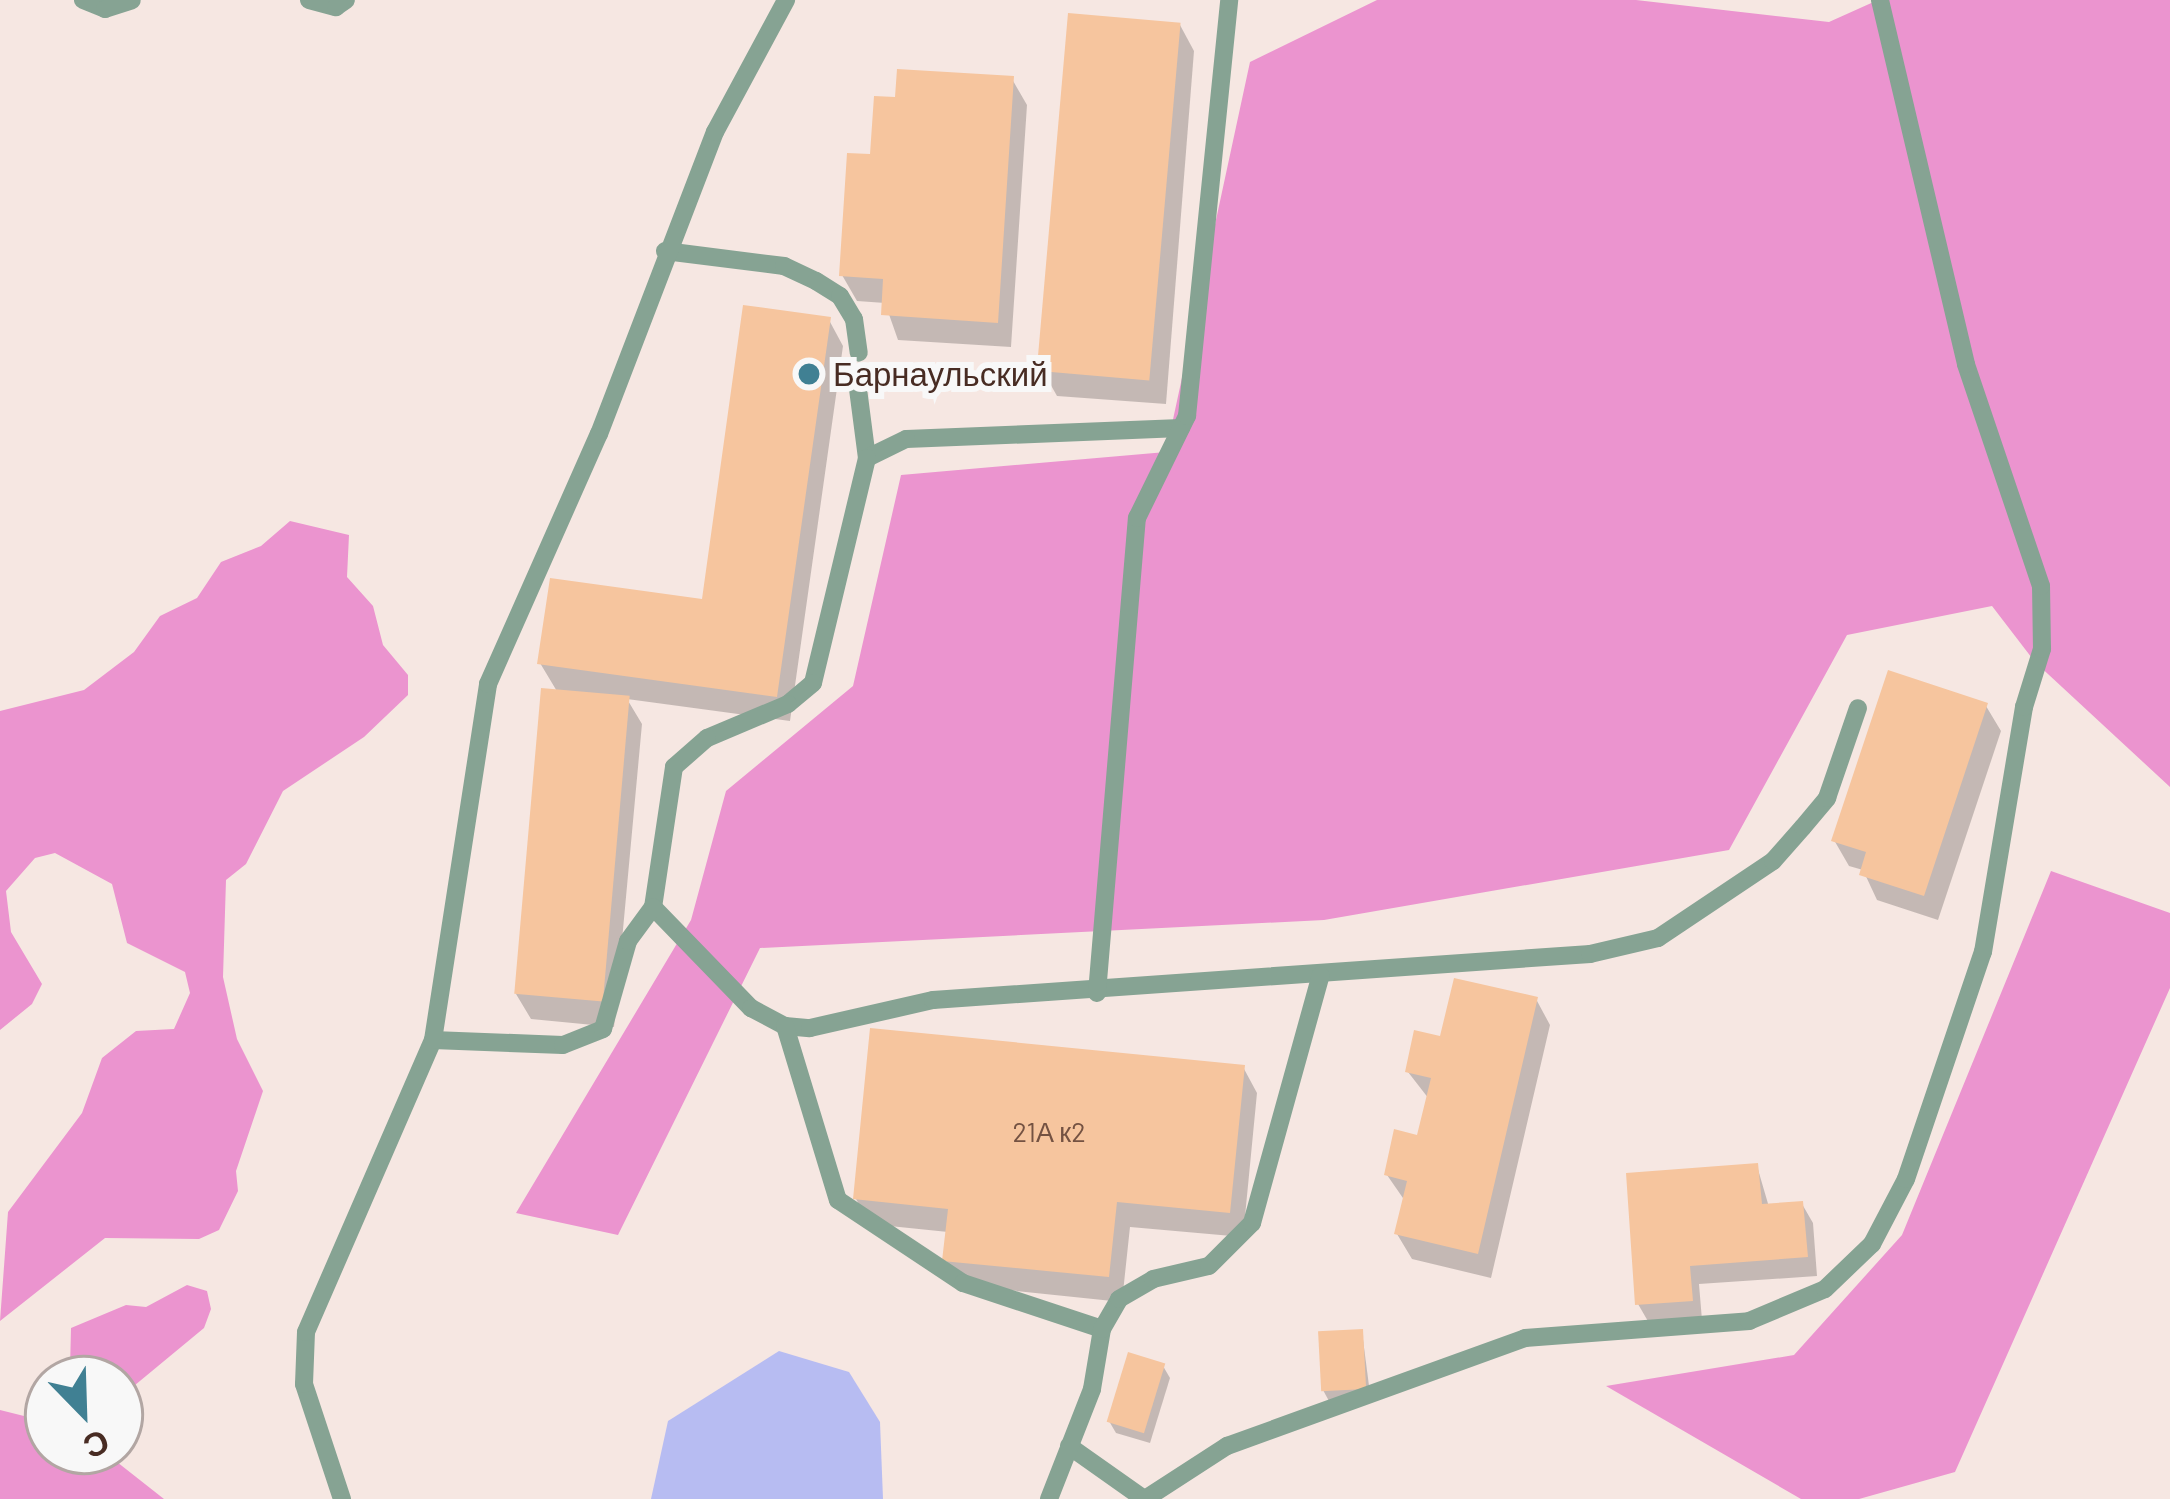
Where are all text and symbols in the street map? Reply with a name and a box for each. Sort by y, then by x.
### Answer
place label: Барнаульский [833,354,1048,394]
marker: Барнаульский [796,361,822,387]
house number: 21А к2 [1012,1116,1086,1148]
north arrow [24,1355,144,1475]
text: С [78,1422,116,1468]

